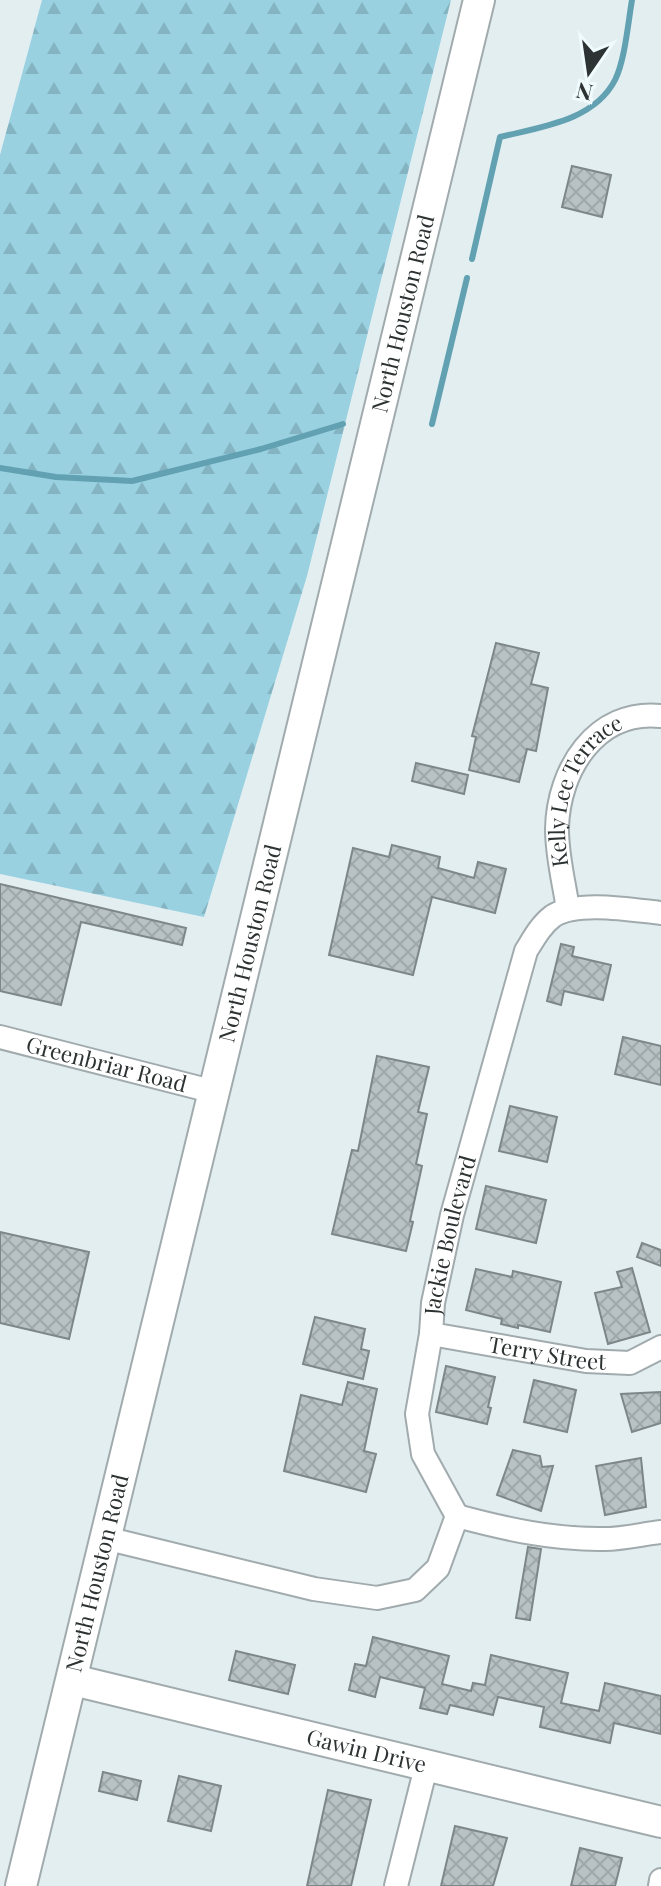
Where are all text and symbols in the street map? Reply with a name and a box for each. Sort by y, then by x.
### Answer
north arrow [549,32,629,112]
text: N [573,76,595,109]
street label: North Houston Road [363,211,440,416]
street label: Kelly Lee Terrace [541,706,627,869]
street label: North Houston Road [210,841,287,1045]
street label: Greenbriar Road [23,1028,191,1098]
street label: Jackie Boulevard [416,1152,482,1317]
street label: Terry Street [486,1328,608,1376]
street label: North Houston Road [58,1471,135,1675]
street label: Gawin Drive [304,1721,430,1779]

